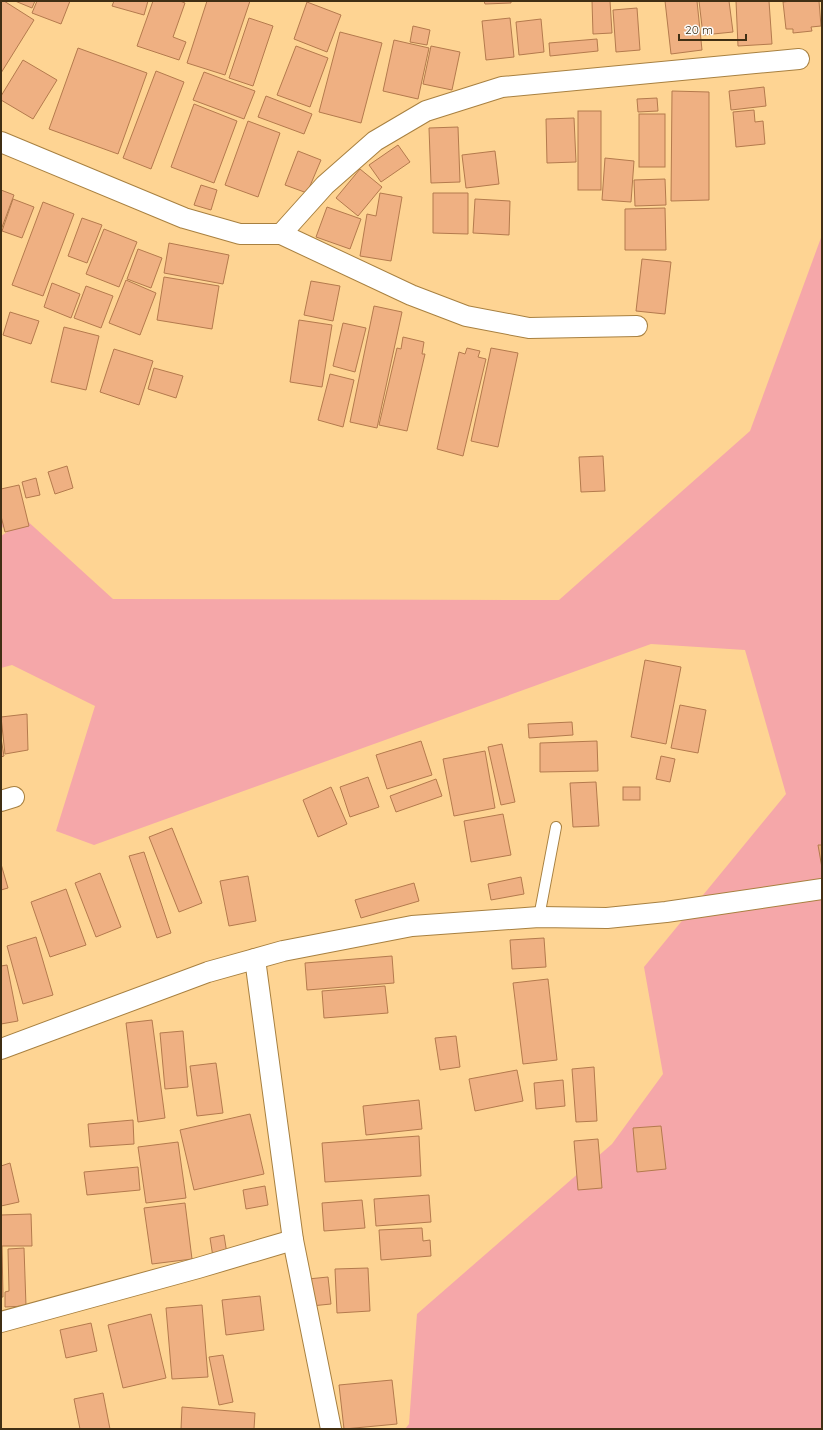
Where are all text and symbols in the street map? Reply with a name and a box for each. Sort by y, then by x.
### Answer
scale bar [679,16,746,42]
text: 20 m [685,22,713,37]

